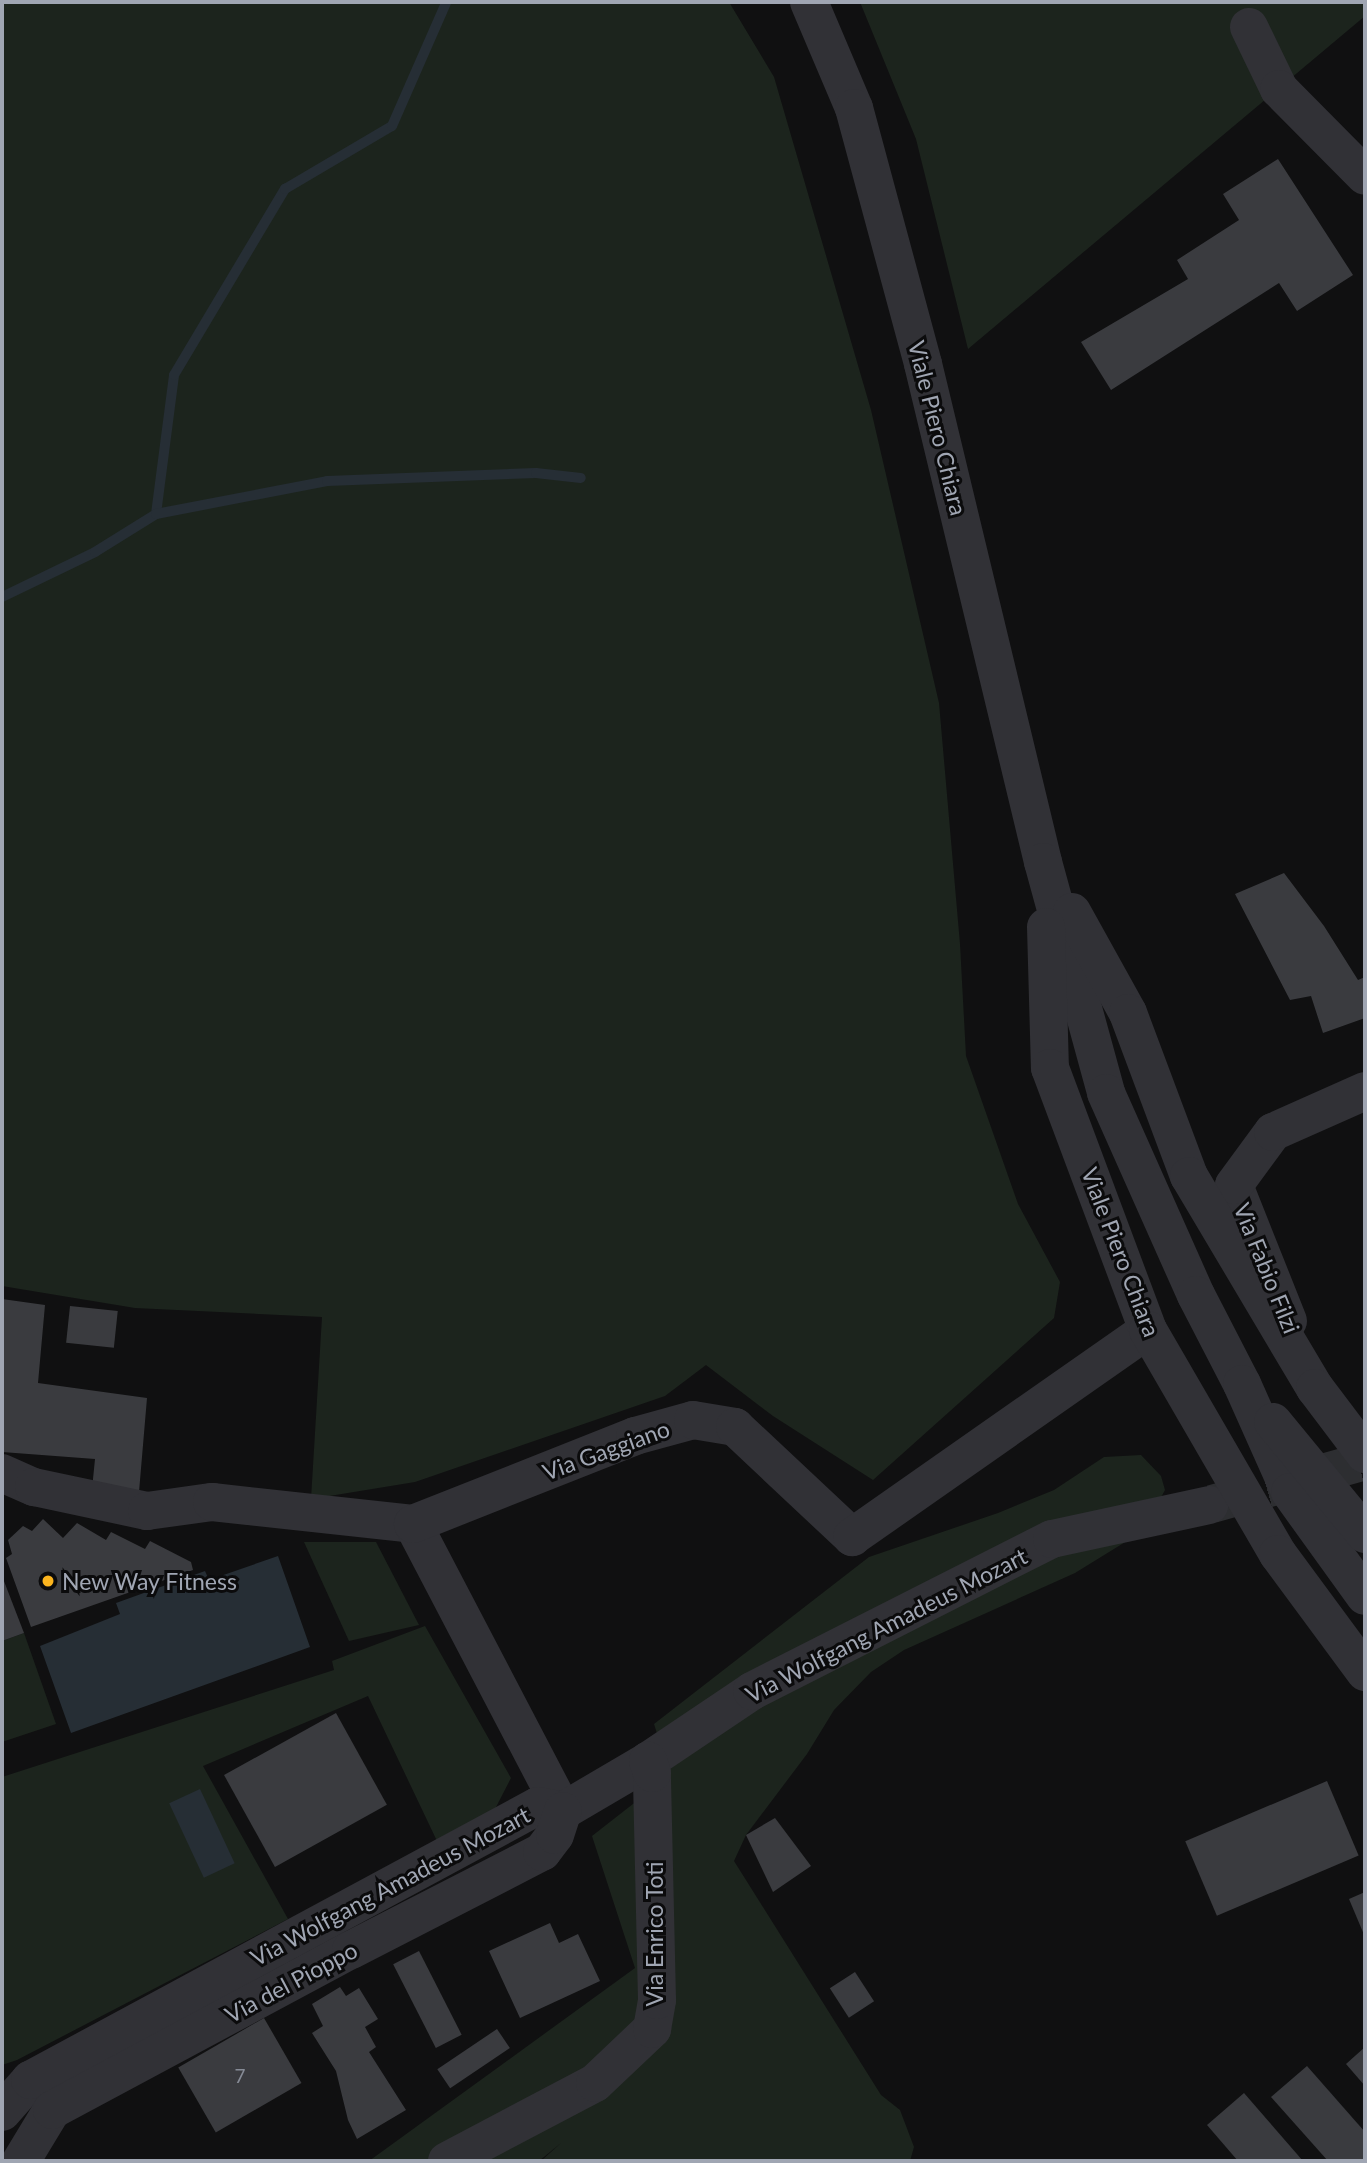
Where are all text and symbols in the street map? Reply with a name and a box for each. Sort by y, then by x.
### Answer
street label: Viale Piero Chiara [903,338,973,518]
street label: Viale Piero Chiara [1076,1164,1166,1340]
street label: Via Fabio Filzi [1228,1199,1306,1337]
street label: Via Gaggiano [539,1414,673,1486]
street label: Via Wolfgang Amadeus Mozart [740,1542,1032,1708]
place label: New Way Fitness [62,1567,238,1595]
marker: New Way Fitness [40,1573,56,1589]
street label: Via Wolfgang Amadeus Mozart [245,1800,535,1972]
street label: Via Enrico Toti [640,1861,668,2007]
street label: Via del Pioppo [220,1936,362,2028]
house number: 7 [234,2065,246,2087]

